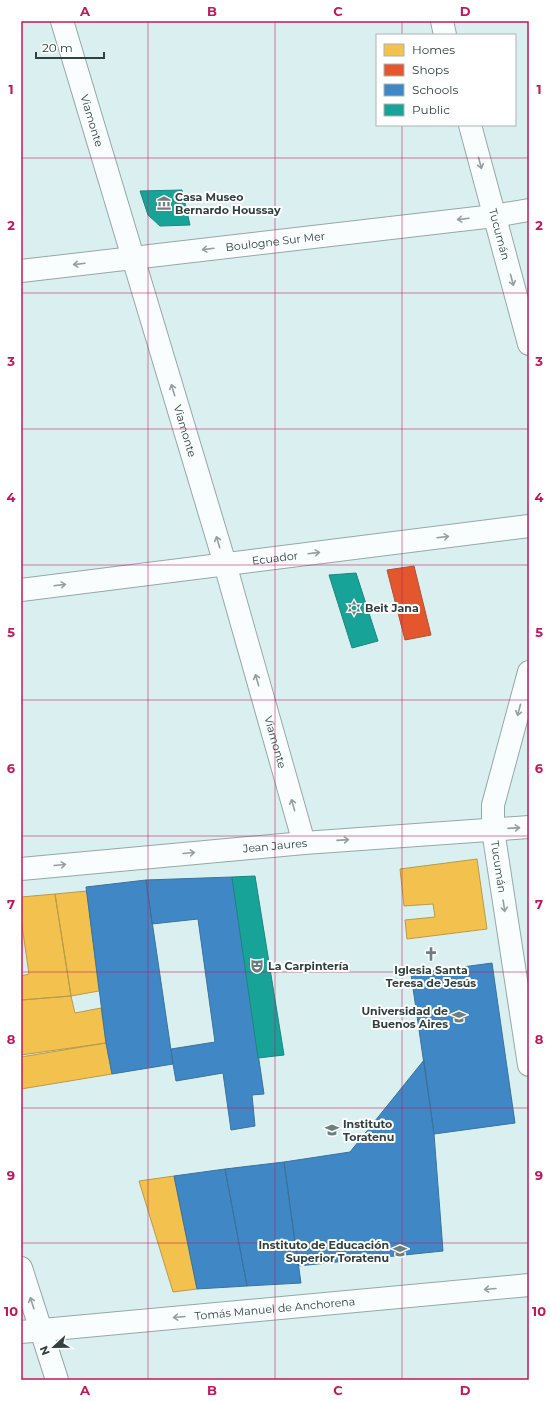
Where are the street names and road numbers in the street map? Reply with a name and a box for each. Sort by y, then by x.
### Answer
street label: Viamonte [77,93,106,149]
street label: Tucumán [486,207,513,261]
street label: Boulogne Sur Mer [225,229,326,254]
street label: Viamonte [171,403,200,459]
street label: Ecuador [251,548,299,568]
street label: Viamonte [261,714,290,770]
street label: Jean Jaures [241,836,308,856]
street label: Tucumán [488,840,510,894]
street label: Tomás Manuel de Anchorena [194,1294,356,1323]

